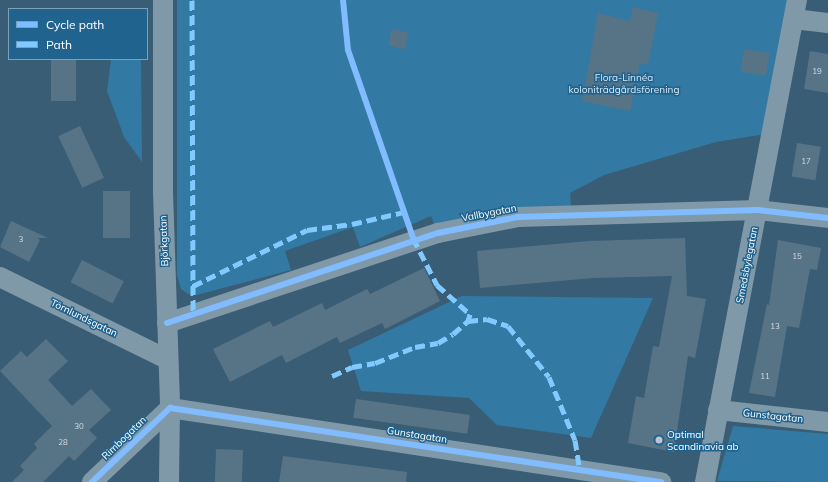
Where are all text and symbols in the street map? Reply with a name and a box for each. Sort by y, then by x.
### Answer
legend [8,8,148,60]
text: Cycle path [46,17,104,32]
text: Path [46,37,72,52]
house number: 19 [812,67,822,77]
park label: Flora-Linnéa koloniträdgårdsförening [569,71,679,94]
house number: 17 [801,157,811,167]
street label: Vallbygatan [461,202,517,224]
street label: Björkgatan [157,215,171,267]
street label: Smedsbylegatan [734,226,760,304]
house number: 3 [19,235,23,245]
house number: 15 [792,252,802,262]
street label: Törnlundsgatan [49,297,119,339]
house number: 13 [770,322,780,332]
house number: 11 [760,372,770,382]
street label: Gunstagatan [742,407,804,425]
street label: Rimbogatan [99,414,149,462]
house number: 30 [74,422,84,432]
street label: Gunstagatan [386,424,448,446]
place label: Optimal Scandinavia ab [667,428,738,452]
marker: Optimal Scandinavia ab [654,435,664,445]
house number: 28 [58,438,68,448]

